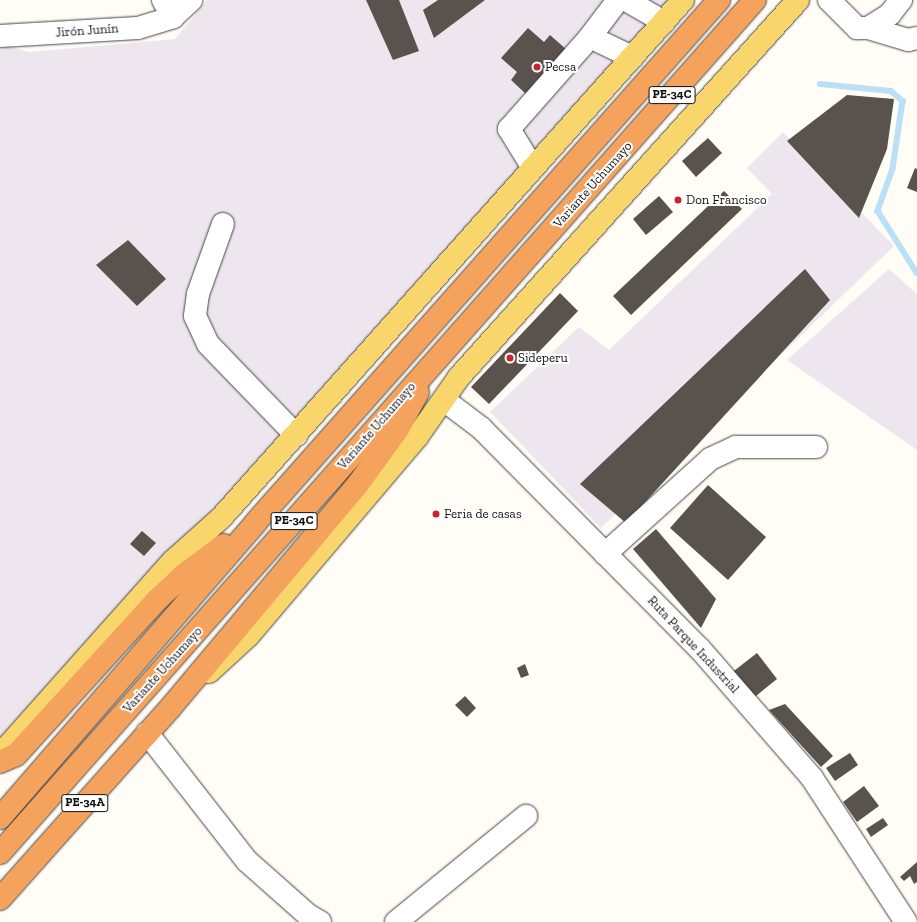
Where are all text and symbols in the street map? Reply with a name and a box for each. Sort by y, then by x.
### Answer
street label: Jirón Junín [55,21,119,41]
place label: Pecsa [545,59,576,75]
marker: Pecsa [532,62,542,72]
road number: PE-34C [648,85,696,105]
street label: Variante Uchumayo [550,139,636,231]
place label: Don Francisco [686,192,767,208]
marker: Don Francisco [673,195,683,205]
place label: Sideperu [518,350,568,366]
marker: Sideperu [505,353,515,363]
street label: Variante Uchumayo [335,379,419,473]
place label: Feria de casas [444,506,522,522]
marker: Feria de casas [431,509,441,519]
road number: PE-34C [270,511,318,531]
street label: Ruta Parque Industrial [644,593,742,697]
street label: Variante Uchumayo [120,624,206,716]
road number: PE-34A [61,793,109,813]

